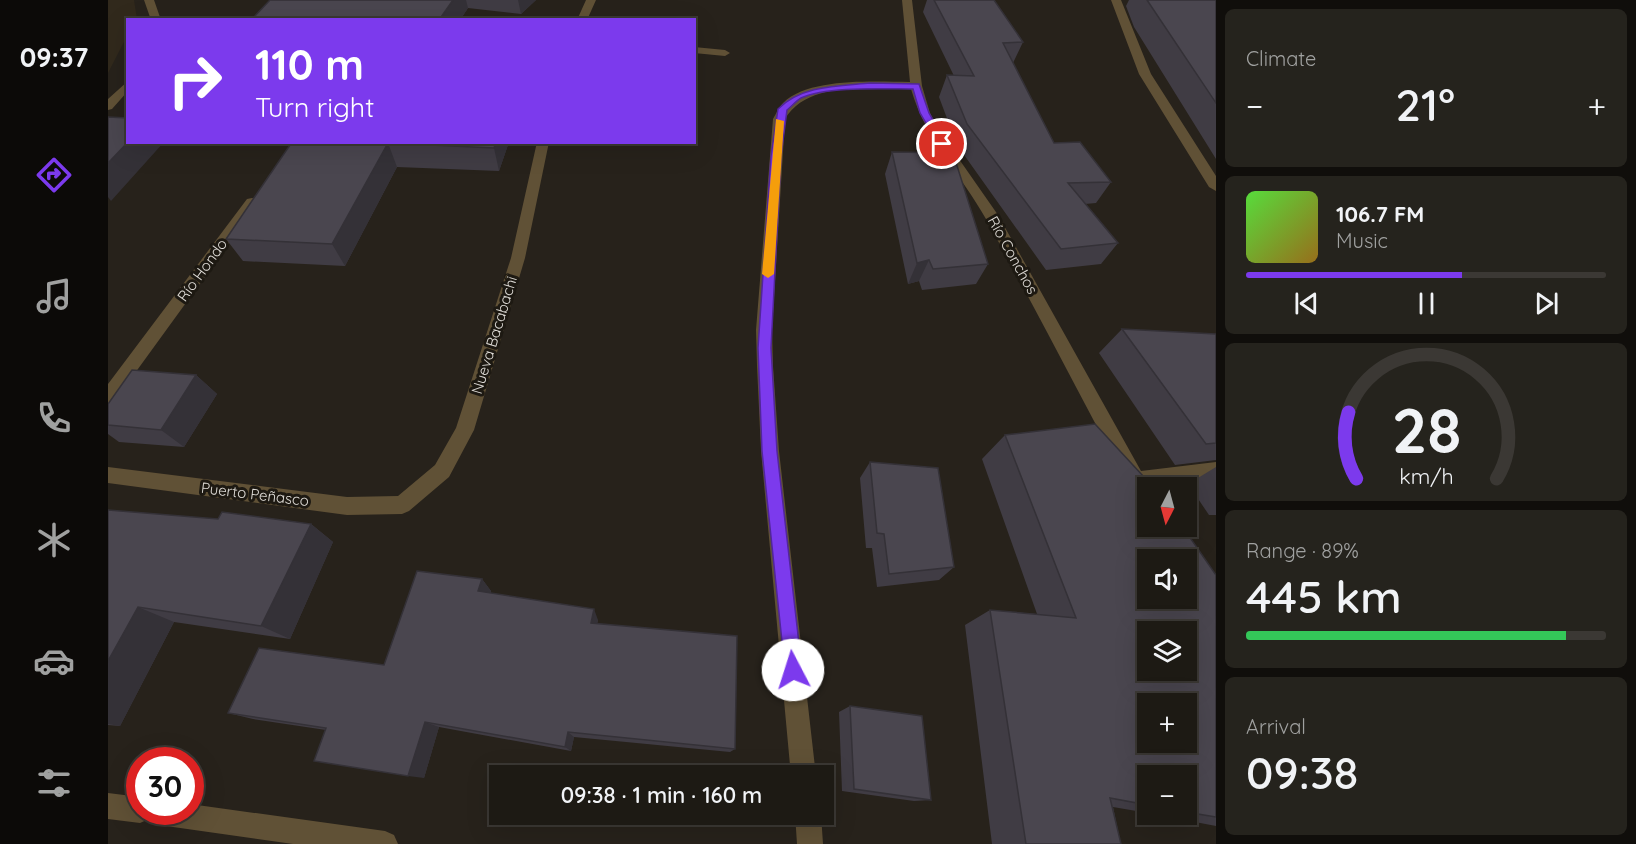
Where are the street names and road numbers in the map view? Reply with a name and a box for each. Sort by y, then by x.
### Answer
street label: Río Conchos [984,213,1042,297]
street label: Río Hondo [173,235,231,305]
street label: Nueva Bacabachi [467,274,521,396]
street label: Puerto Peñasco [200,478,310,510]

